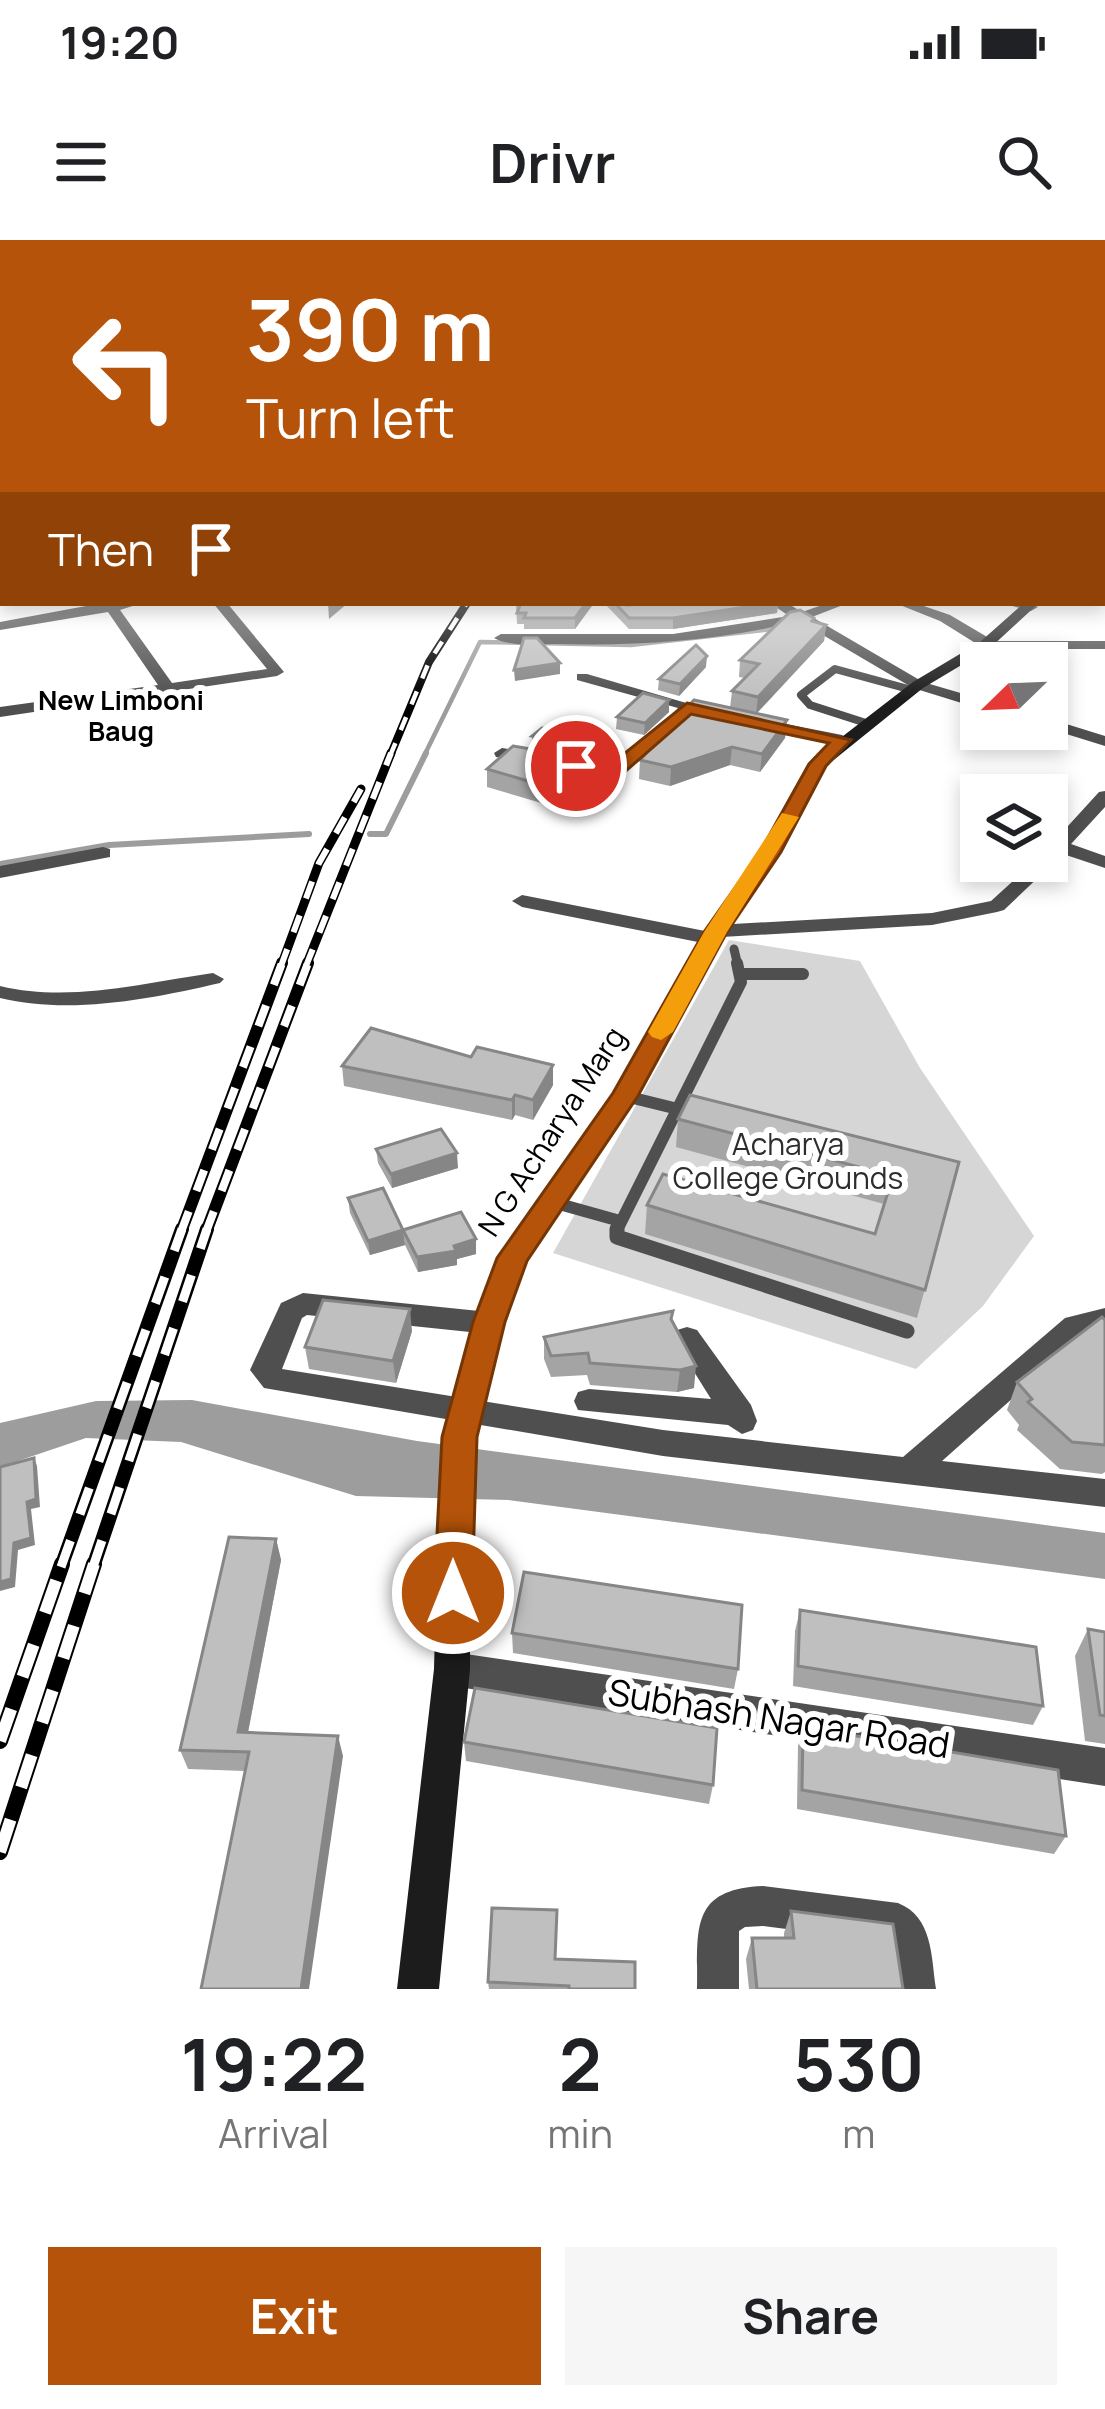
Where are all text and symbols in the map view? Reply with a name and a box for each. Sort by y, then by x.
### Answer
text: 19:20 [60,11,180,73]
text: Drivr [490,125,615,199]
icon: menu [48,129,114,195]
icon: search [991,129,1057,195]
text: 390 m [246,271,495,386]
icon: left [48,288,204,444]
text: Turn left [246,380,455,454]
icon: arrive [178,516,244,582]
text: Then [48,518,154,580]
north arrow [960,642,1068,750]
map controls [960,642,1068,882]
district label: New Limboni Baug [38,681,204,749]
pin [525,715,627,817]
icon: arrive [543,733,609,799]
button: layers [960,774,1068,882]
street label: N G Acharya Marg [468,1018,634,1244]
park label: Acharya College Grounds [673,1123,903,1198]
position arrow [390,1530,516,1656]
street label: Subhash Nagar Road [605,1667,953,1769]
text: 19:22 [180,2014,367,2113]
text: 2 [559,2014,602,2113]
text: 530 [793,2014,925,2113]
text: Arrival [218,2106,329,2160]
text: min [547,2106,613,2160]
text: m [842,2106,875,2160]
button: Exit [48,2247,541,2385]
button: Share [565,2247,1057,2385]

